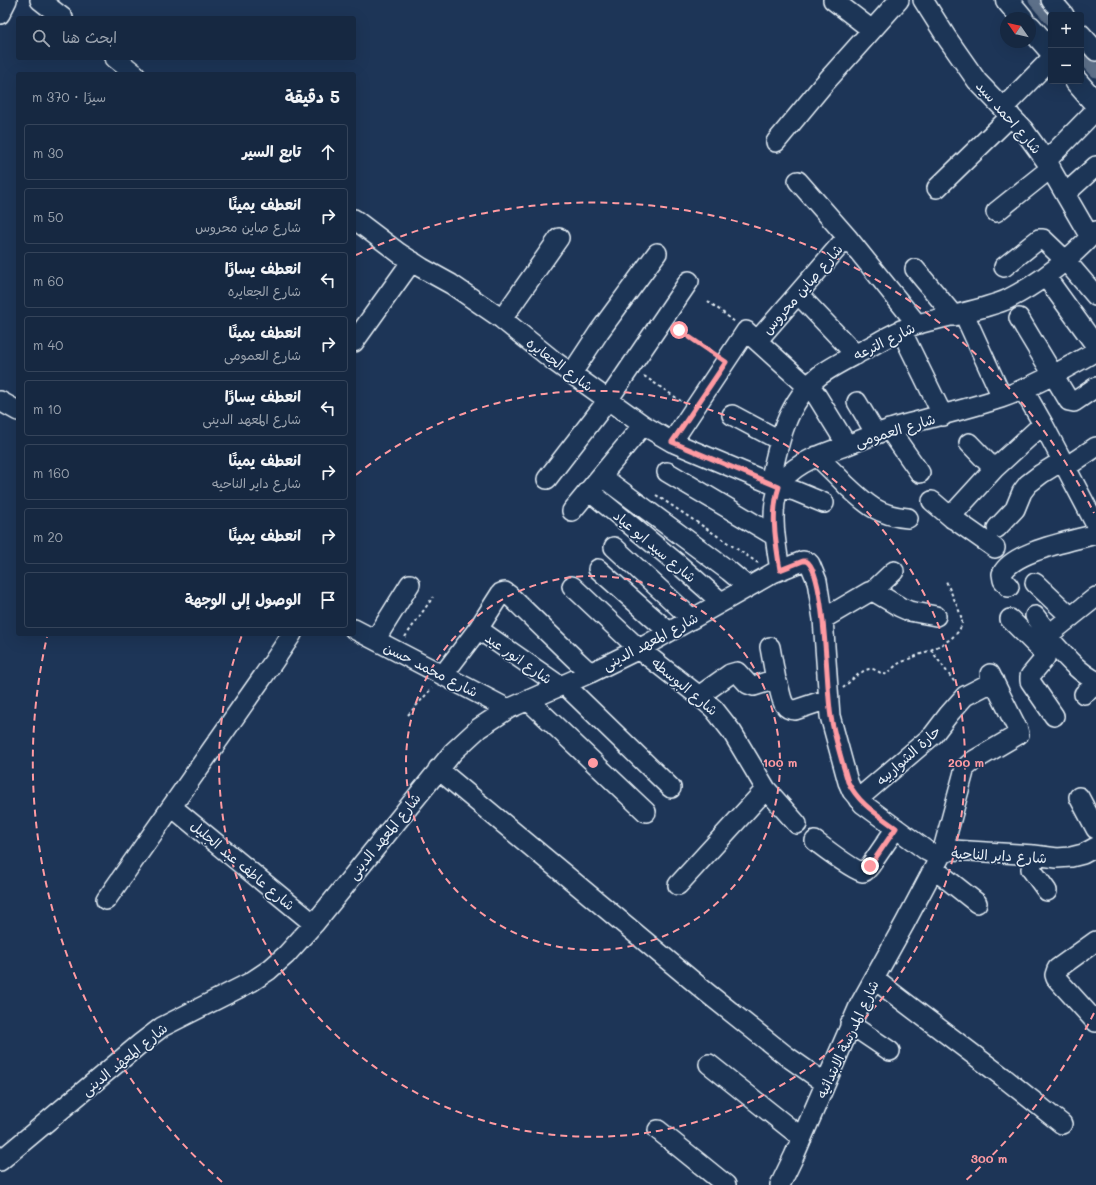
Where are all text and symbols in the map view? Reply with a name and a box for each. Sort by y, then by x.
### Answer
north arrow [1000,12,1036,48]
map controls [1048,12,1084,84]
button: + [1048,12,1084,48]
search box [16,16,356,60]
icon: search [30,27,52,49]
text: ابحث هنا [62,27,117,47]
button: − [1048,48,1084,84]
street label: شارع احمد سيد [971,76,1046,158]
text: 5 دقيقة [285,85,340,107]
text: سيرًا · 370 m [32,88,106,105]
text: تابع السير [242,141,301,161]
icon: ahead [317,141,339,163]
text: 30 m [33,144,63,161]
text: انعطف يمينًا [229,194,301,214]
icon: right [317,205,339,227]
text: 50 m [33,208,63,225]
text: شارع صاين محروس [195,218,301,235]
street label: شارع صاين محروس [757,240,847,339]
text: انعطف يسارًا [225,258,301,278]
icon: left [317,269,339,291]
text: 60 m [33,272,63,289]
text: شارع الجعايره [228,282,301,299]
street label: شارع الترعه [850,318,918,365]
route start [670,321,688,339]
text: انعطف يمينًا [229,322,301,342]
icon: right [317,333,339,355]
street label: شارع الجعايره [522,333,597,396]
text: 40 m [33,336,63,353]
text: شارع العمومى [224,346,301,363]
text: انعطف يسارًا [225,386,301,406]
icon: left [317,397,339,419]
text: 10 m [33,400,61,417]
street label: شارع العمومى [853,409,938,452]
text: شارع المعهد الدينى [203,410,301,427]
text: انعطف يمينًا [229,450,301,470]
icon: right [317,461,339,483]
text: 160 m [33,464,69,481]
text: شارع داير الناحيه [212,474,301,491]
street label: شارع سيد ابو عياد [609,506,700,587]
text: انعطف يمينًا [229,525,301,545]
icon: right [317,525,339,547]
text: 20 m [33,528,63,545]
text: الوصول إلى الوجهة [185,589,301,609]
icon: arrive [317,589,339,611]
street label: شارع المعهد الدينى [599,608,702,675]
street label: شارع انور عيد [481,628,556,689]
street label: شارع محمد حسن [380,637,481,702]
street label: شارع البوسطه [647,653,722,720]
street label: حارة الشواربيه [872,721,944,789]
text: 100 m [763,754,797,770]
text: 200 m [948,754,984,770]
centre of rings [586,756,600,770]
street label: شارع المعهد الدينى [343,789,425,884]
street label: شارع عاطف عبد الجليل [186,816,299,915]
street label: شارع داير الناحيه [951,843,1047,868]
route end [861,857,879,875]
street label: شارع المدرسة الابتدائيه [811,977,884,1102]
street label: شارع المعهد الدينى [77,1018,172,1100]
text: 300 m [971,1150,1007,1166]

